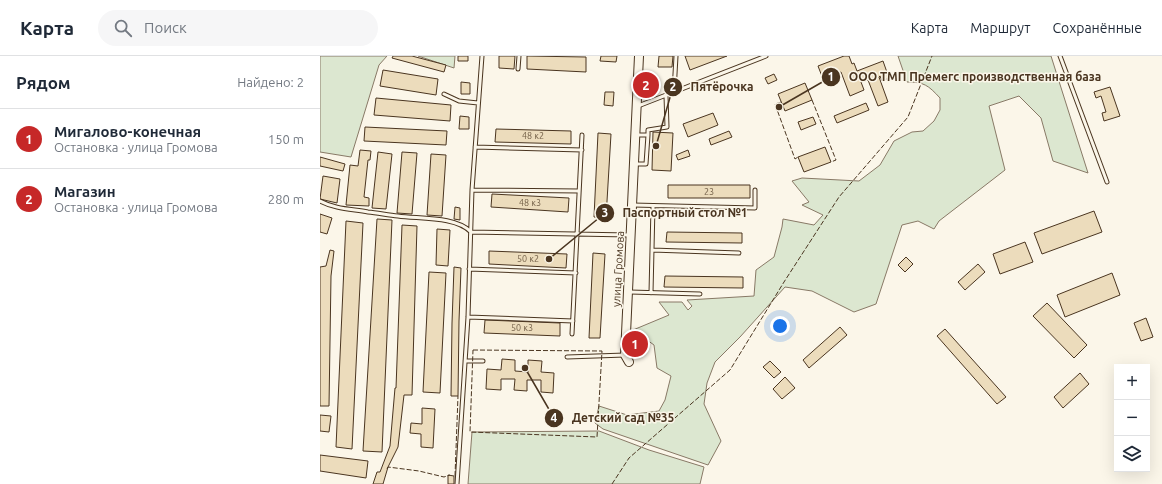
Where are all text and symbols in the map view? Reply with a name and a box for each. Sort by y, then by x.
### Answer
search box [98,10,378,46]
text: Карта [20,17,74,39]
icon: search [112,17,134,39]
text: Поиск [144,19,187,36]
text: Карта [911,20,948,36]
text: Маршрут [970,20,1031,36]
text: Сохранённые [1053,20,1142,36]
callout: ООО ТМП Премегс производственная база [821,65,1109,89]
pin: 2 [633,70,659,100]
text: 1 [828,70,834,83]
text: ООО ТМП Премегс производственная база [849,70,1101,83]
text: Рядом [16,73,71,92]
text: Найдено: 2 [237,75,304,89]
callout: Пятёрочка [663,75,762,99]
text: 2 [670,80,677,93]
text: Пятёрочка [691,80,753,93]
text: Мигалово-конечная [54,123,201,140]
house number: 48 к2 [522,131,544,141]
text: 1 [25,132,33,146]
text: 150 m [268,132,304,146]
text: Остановка · улица Громова [54,140,218,154]
text: Магазин [54,183,116,200]
house number: 23 [704,187,714,197]
text: 2 [25,192,33,206]
text: 280 m [268,192,304,206]
house number: 48 к3 [519,198,541,208]
text: Остановка · улица Громова [54,200,218,214]
callout: Паспортный стол №1 [595,201,756,225]
text: 3 [602,206,608,219]
text: Паспортный стол №1 [622,206,748,219]
street label: улица Громова [610,231,626,307]
house number: 50 к2 [517,254,539,264]
your location [770,316,790,336]
house number: 50 к3 [511,323,533,333]
pin: 1 [622,329,648,359]
map controls [1114,364,1150,472]
button: + [1114,364,1150,400]
button: − [1114,400,1150,436]
callout: Детский сад №35 [544,406,683,430]
text: 4 [551,411,558,424]
text: Детский сад №35 [572,411,675,424]
button: layers [1114,436,1150,472]

